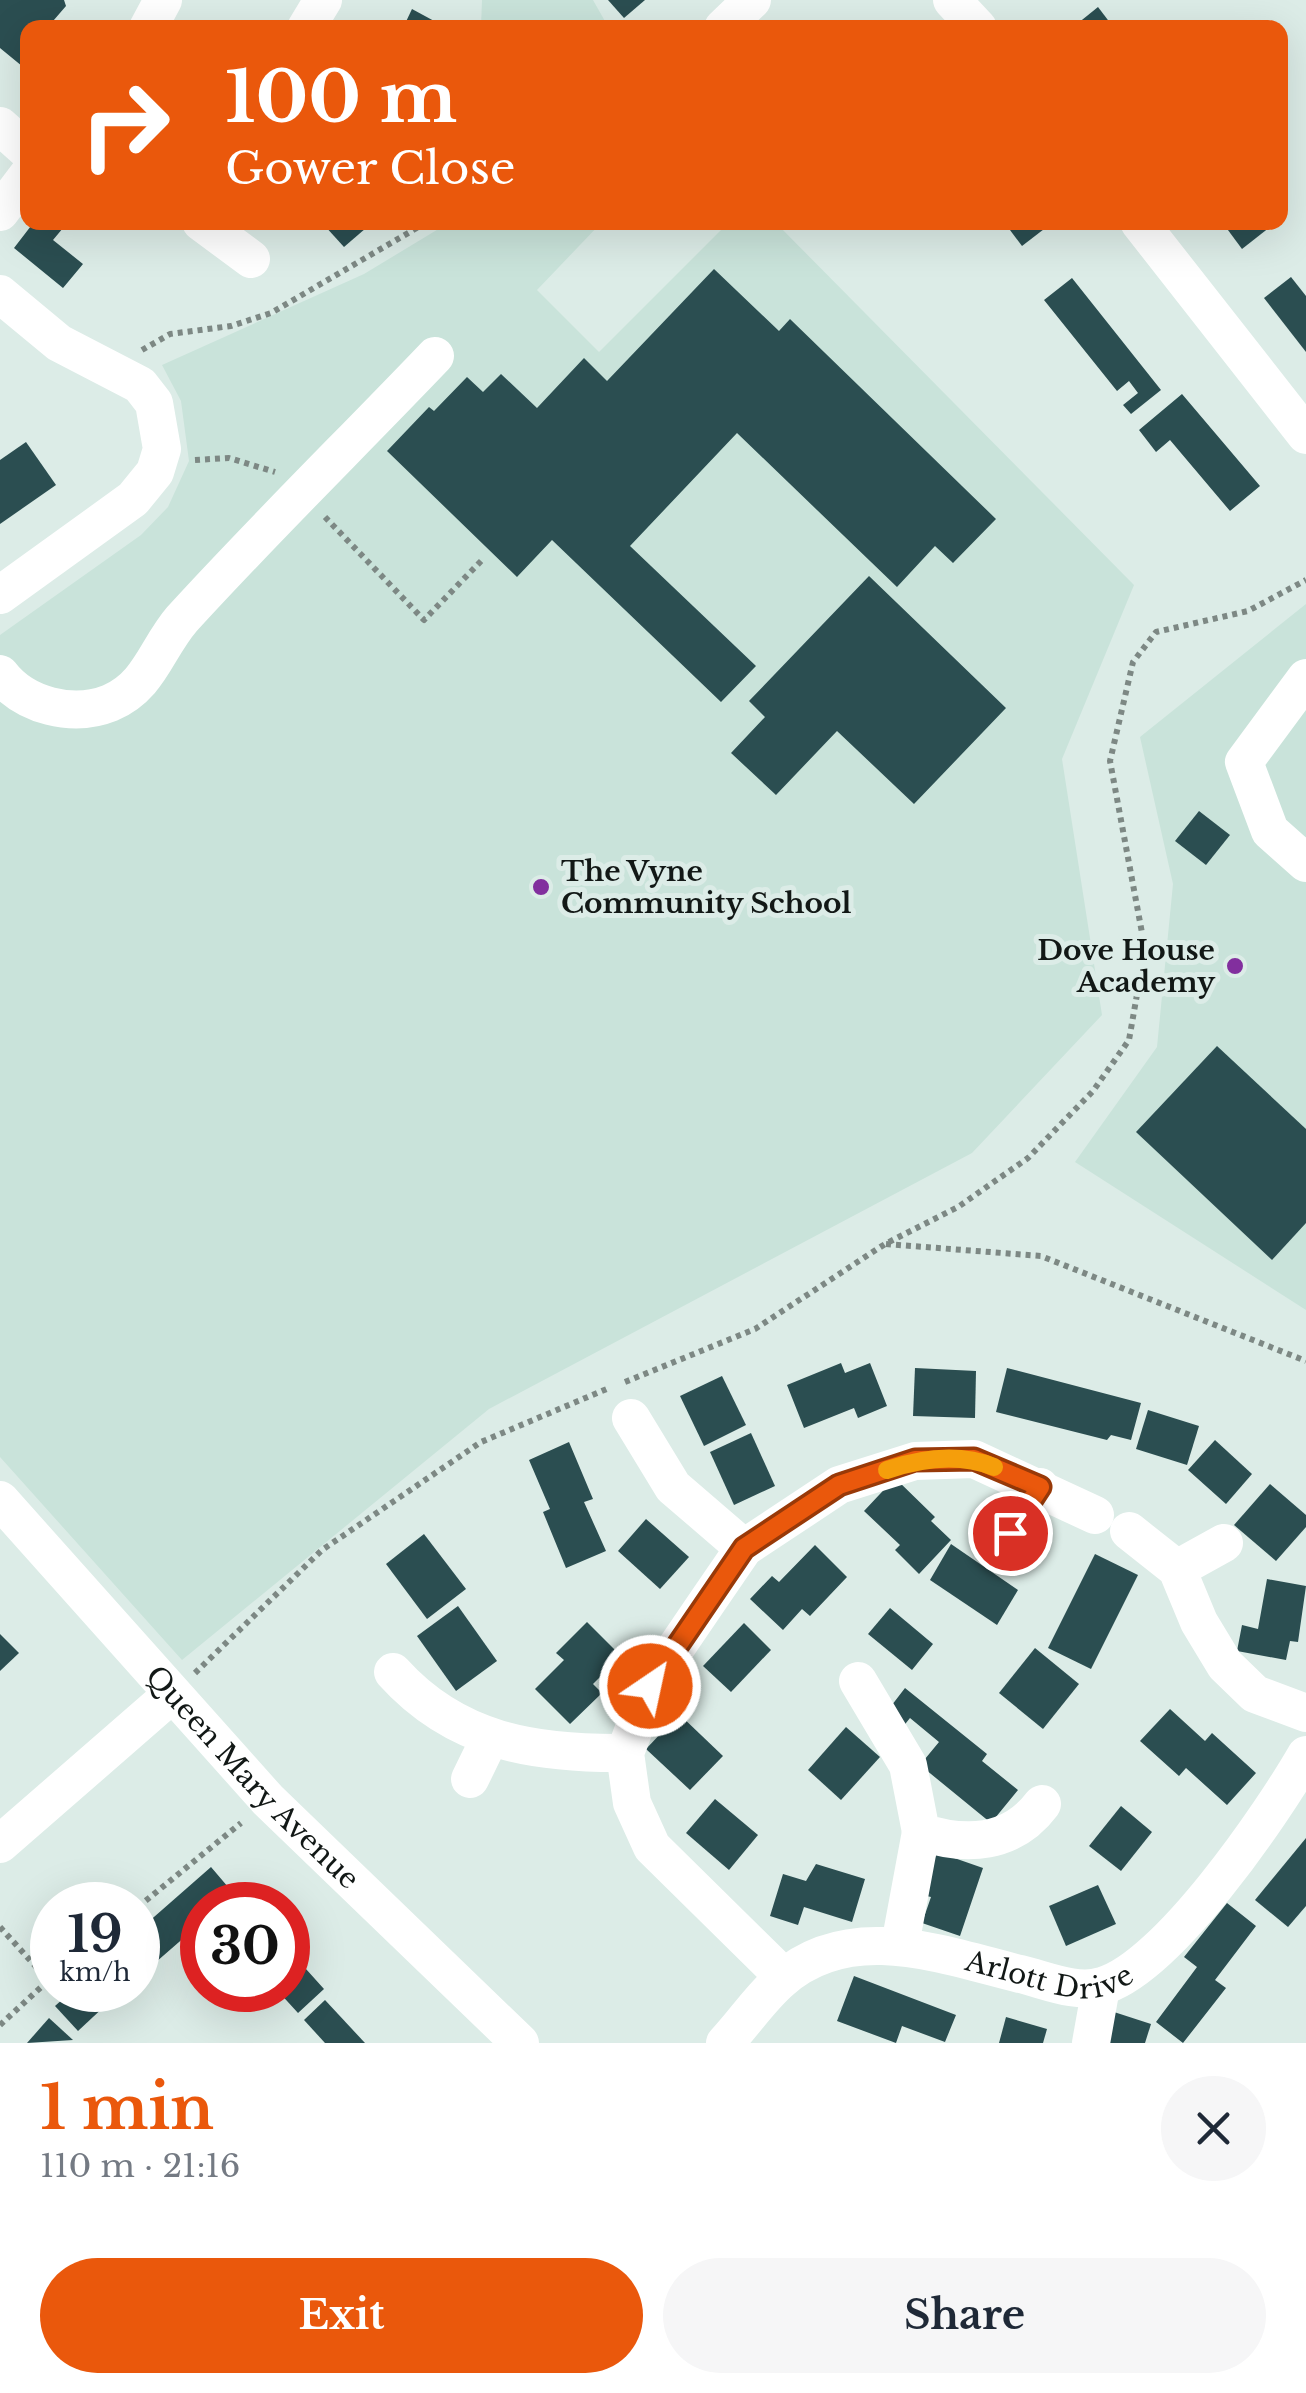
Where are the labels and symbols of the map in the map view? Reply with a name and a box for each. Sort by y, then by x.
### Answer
place label: The Vyne Community School [561,854,851,921]
marker: The Vyne Community School [530,876,552,898]
place label: Dove House Academy [1037,933,1216,1000]
marker: Dove House Academy [1224,955,1246,977]
pin [968,1491,1053,1576]
position arrow [598,1634,702,1738]
street label: Queen Mary Avenue [138,1658,366,1896]
speed limit sign: 30 [180,1882,310,2012]
street label: Arlott Drive [961,1943,1140,2007]

